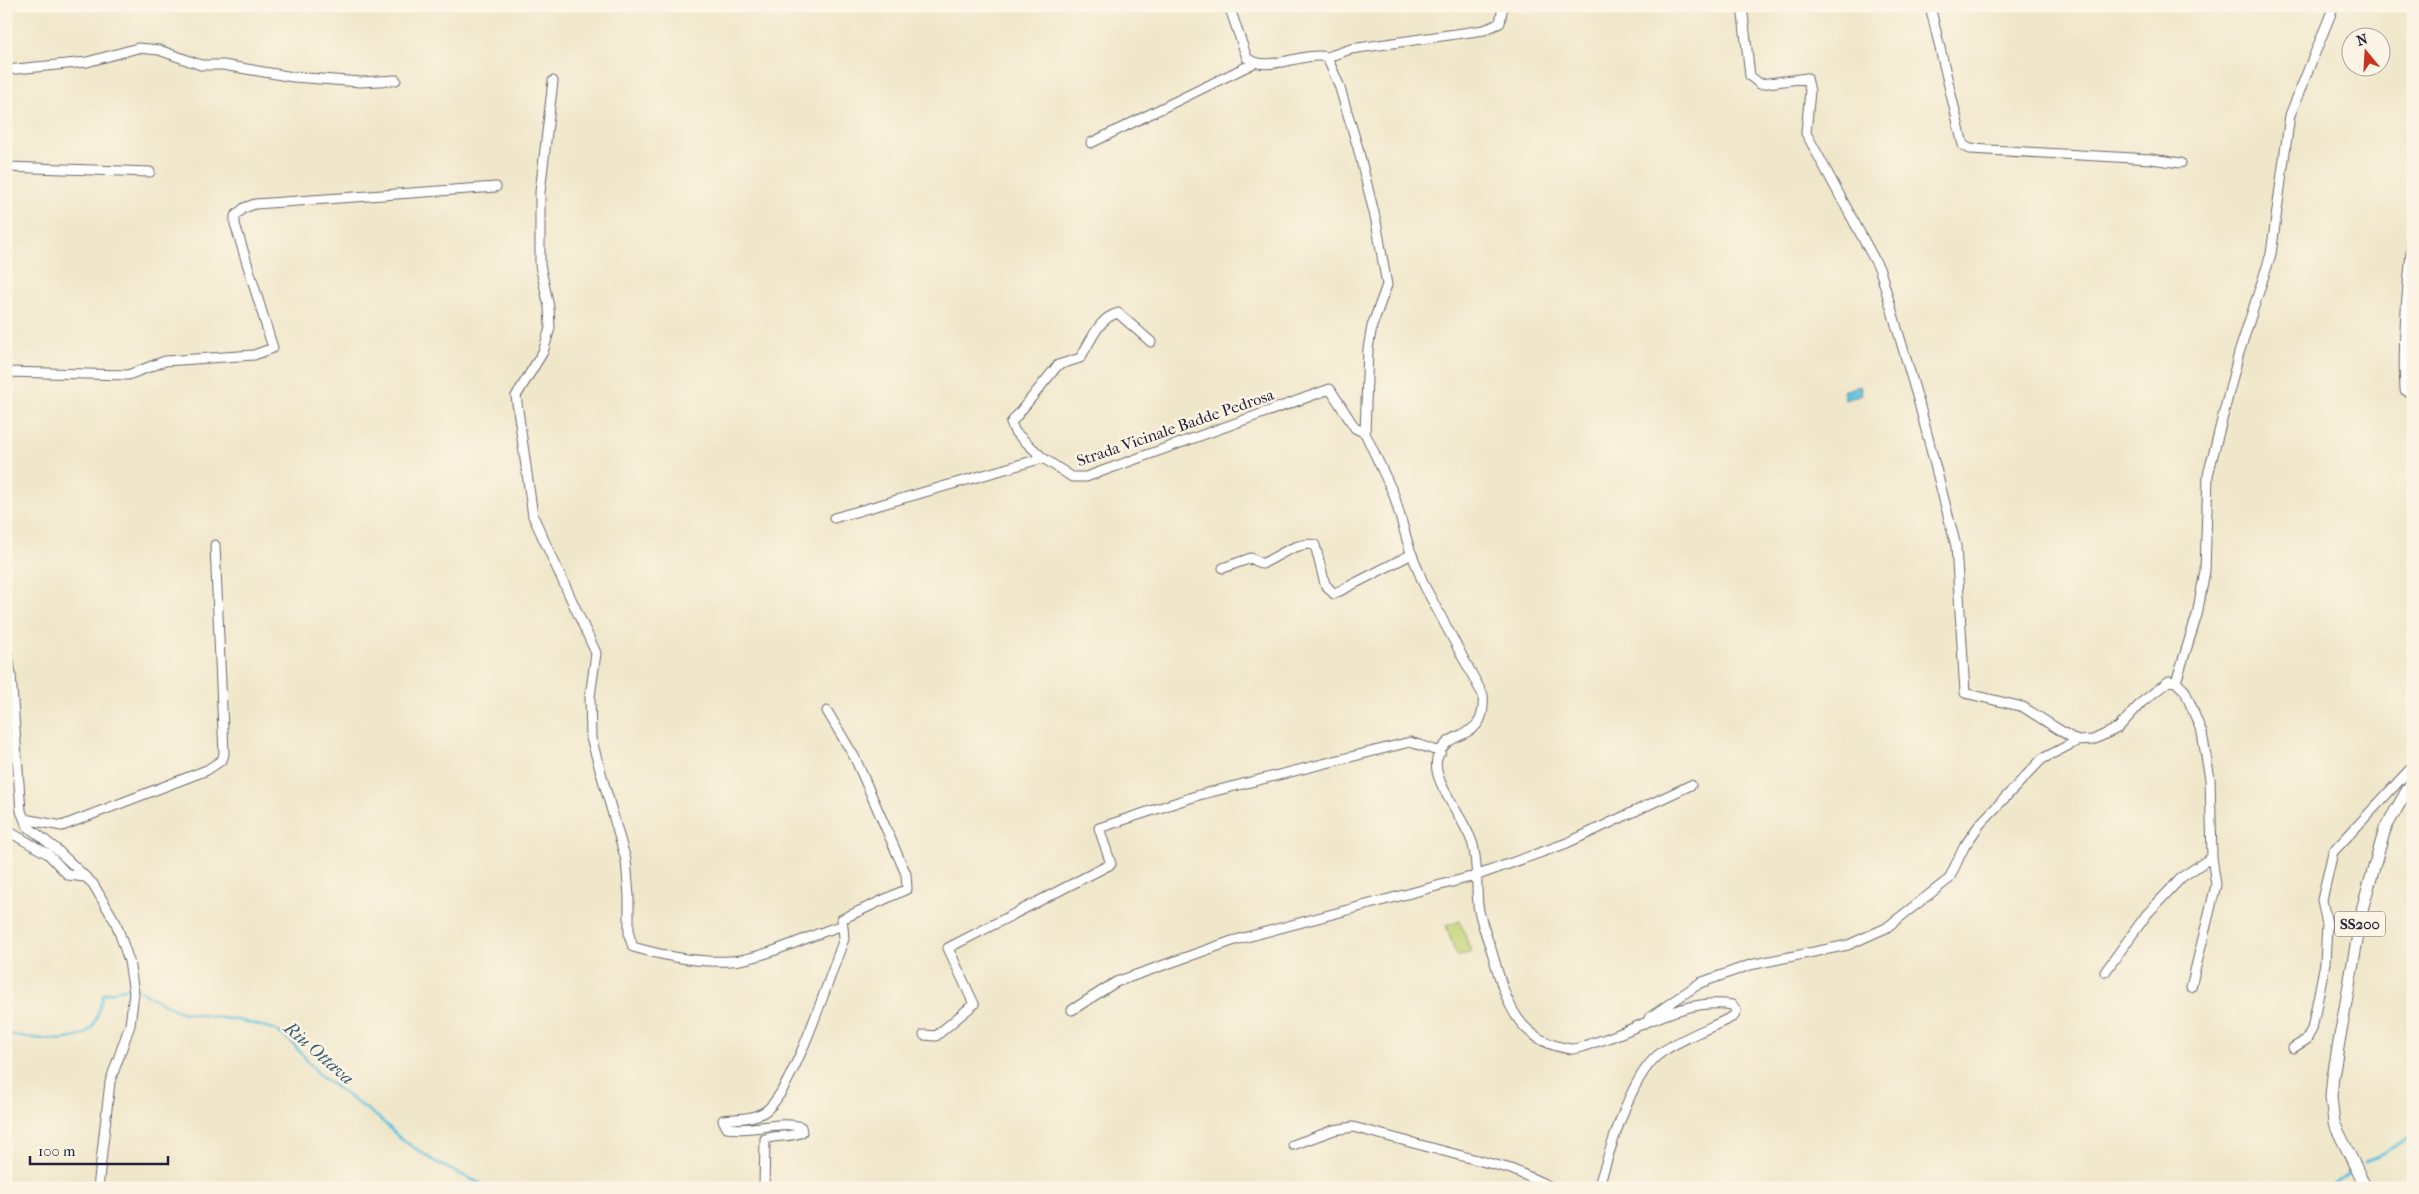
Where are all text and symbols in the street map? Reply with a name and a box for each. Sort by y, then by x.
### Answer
north arrow [2342,28,2392,78]
text: N [2354,30,2370,50]
street label: Strada Vicinale Badde Pedrosa [1074,385,1277,470]
road number: SS200 [2335,912,2385,936]
water label: Riu Ottava [279,1017,358,1089]
scale bar [30,1134,168,1166]
text: 100 m [38,1142,76,1160]

